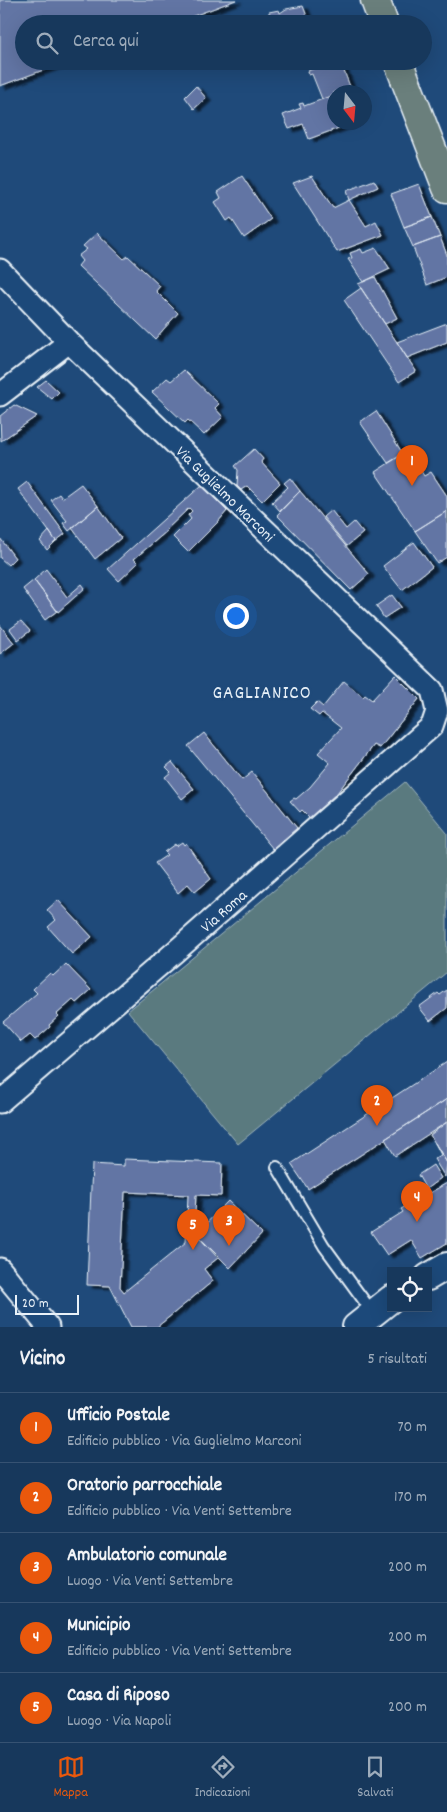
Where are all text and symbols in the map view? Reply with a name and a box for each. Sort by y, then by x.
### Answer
search box [15,15,432,70]
icon: search [33,29,61,57]
text: Cerca qui [73,29,139,56]
north arrow [327,85,372,130]
street label: Via Guglielmo Marconi [170,441,279,548]
pin: 1 [396,445,428,486]
your location [223,603,249,629]
district label: GAGLIANICO [212,681,312,708]
street label: Via Roma [196,885,253,939]
pin: 2 [361,1085,393,1126]
pin: 4 [401,1181,433,1222]
pin: 3 [213,1205,245,1246]
pin: 5 [177,1209,209,1250]
map controls [387,1267,432,1312]
button: locate [387,1267,432,1312]
scale bar [15,1292,79,1315]
text: 20 m [22,1294,49,1314]
text: Vicino [20,1345,65,1375]
text: 5 risultati [367,1348,427,1371]
text: Ufficio Postale [67,1403,170,1430]
text: 1 [34,1416,38,1439]
text: 70 m [397,1416,427,1439]
text: Edificio pubblico · Via Guglielmo Marconi [67,1430,301,1453]
text: Oratorio parrocchiale [67,1473,222,1500]
text: 2 [33,1486,40,1509]
text: 170 m [394,1486,427,1509]
text: Edificio pubblico · Via Venti Settembre [67,1500,292,1523]
text: Ambulatorio comunale [67,1543,227,1570]
text: 3 [32,1556,40,1579]
text: 200 m [388,1556,427,1579]
text: Luogo · Via Venti Settembre [67,1570,233,1593]
text: Municipio [67,1613,130,1640]
text: 4 [33,1626,39,1649]
text: 200 m [388,1626,427,1649]
text: Edificio pubblico · Via Venti Settembre [67,1640,292,1663]
text: Casa di Riposo [67,1683,170,1710]
text: 5 [32,1696,40,1719]
text: 200 m [388,1696,427,1719]
text: Luogo · Via Napoli [67,1710,171,1733]
tab: Mappa [54,1753,88,1803]
tab: Indicazioni [195,1753,250,1803]
tab: Salvati [357,1753,393,1803]

